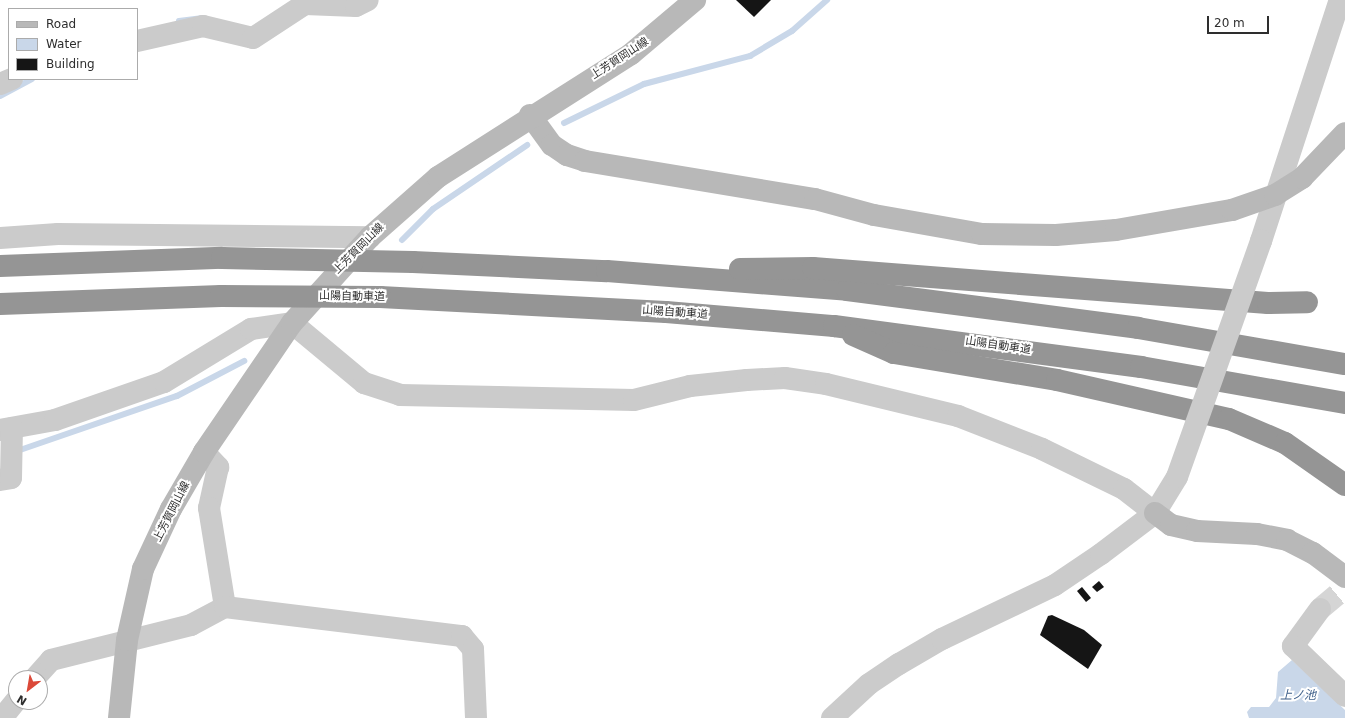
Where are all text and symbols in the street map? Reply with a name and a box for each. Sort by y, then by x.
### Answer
legend [8,8,138,80]
scale bar [1209,8,1271,34]
text: 20 m [1214,16,1245,30]
text: Road [46,17,76,31]
street label: 上芳賀岡山線 [589,35,651,83]
text: Water [46,37,81,51]
text: Building [46,57,95,71]
street label: 上芳賀岡山線 [331,221,387,277]
street label: 山陽自動車道 [319,290,385,304]
street label: 山陽自動車道 [642,304,708,322]
street label: 山陽自動車道 [964,335,1032,357]
street label: 上芳賀岡山線 [151,480,193,544]
north arrow [8,670,48,710]
water label: 上ノ池 [1280,689,1316,703]
text: N [15,692,29,708]

